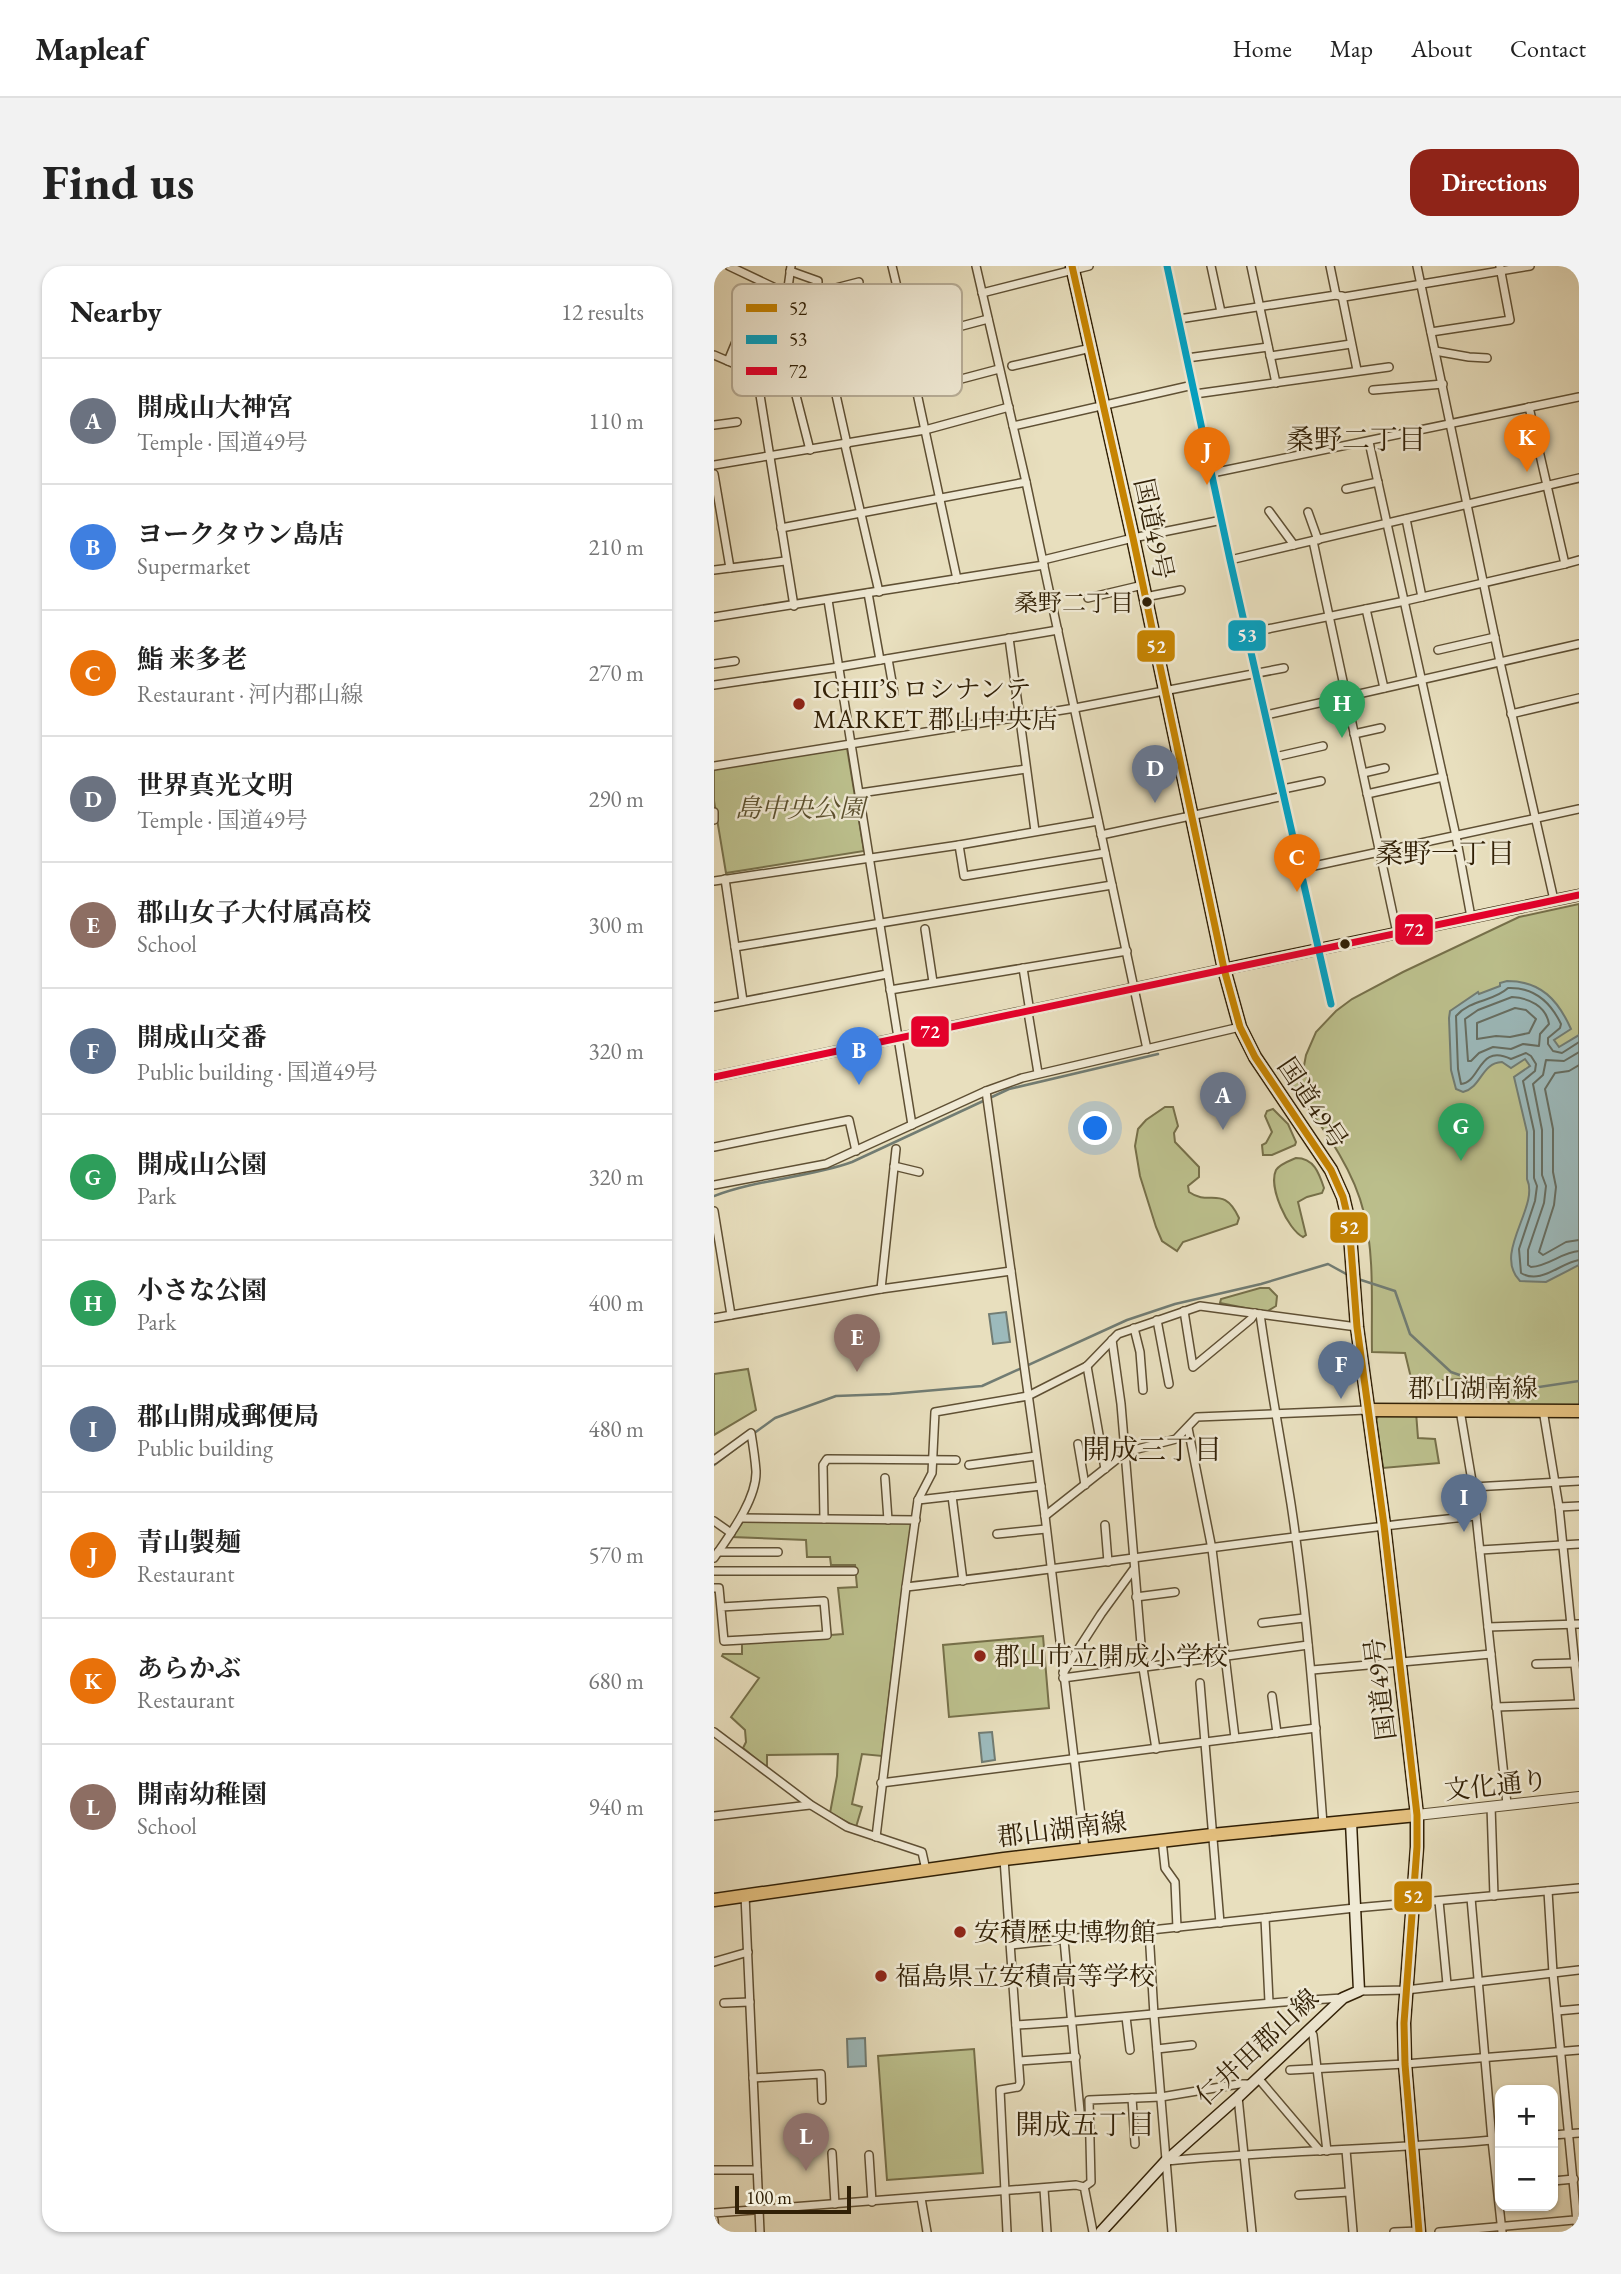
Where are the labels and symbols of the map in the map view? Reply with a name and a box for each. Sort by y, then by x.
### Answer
legend [732,284,962,396]
text: 52 [789,296,807,321]
text: 53 [789,327,807,352]
text: 72 [789,359,807,384]
pin: K [1504,414,1550,472]
district label: 桑野二丁目 [1286,421,1426,457]
pin: J [1184,427,1230,485]
street label: 国道49号 [1127,475,1181,583]
place label: 桑野二丁目 [1014,587,1134,618]
marker: 桑野二丁目 [1140,595,1154,609]
line badge: 53 [1227,619,1267,652]
text: 53 [1237,623,1257,648]
line badge: 52 [1136,629,1176,663]
text: 52 [1146,634,1166,659]
place label: ICHII’S ロシナンテ MARKET 郡山中央店 [813,672,1058,736]
pin: H [1319,680,1365,738]
marker: ICHII’S ロシナンテ MARKET 郡山中央店 [791,696,807,712]
pin: D [1132,745,1178,803]
park label: 島中央公園 [735,791,869,825]
pin: C [1274,834,1320,892]
district label: 桑野一丁目 [1375,835,1515,871]
line badge: 72 [1394,913,1434,946]
text: 72 [1404,917,1424,942]
unlabelled marker [1338,937,1352,951]
line badge: 72 [910,1015,950,1048]
text: 72 [920,1019,940,1044]
pin: B [836,1027,882,1085]
street label: 国道49号 [1270,1051,1356,1155]
pin: A [1200,1072,1246,1130]
pin: G [1438,1103,1484,1161]
your location [1078,1111,1112,1145]
line badge: 52 [1329,1211,1369,1244]
text: 52 [1339,1215,1359,1240]
pin: E [834,1314,880,1372]
pin: F [1318,1341,1364,1399]
street label: 郡山湖南線 [1408,1371,1538,1405]
district label: 開成三丁目 [1082,1431,1222,1467]
pin: I [1441,1474,1487,1532]
street label: 国道49号 [1357,1636,1403,1742]
place label: 郡山市立開成小学校 [994,1639,1228,1673]
marker: 郡山市立開成小学校 [972,1648,988,1664]
street label: 文化通り [1443,1763,1549,1807]
street label: 郡山湖南線 [995,1804,1129,1854]
line badge: 52 [1393,1880,1433,1913]
text: 52 [1403,1884,1423,1909]
place label: 安積歴史博物館 [974,1915,1156,1949]
marker: 安積歴史博物館 [952,1924,968,1940]
place label: 福島県立安積高等学校 [895,1959,1155,1993]
marker: 福島県立安積高等学校 [873,1968,889,1984]
street label: 仁井田郡山線 [1188,1981,1326,2113]
district label: 開成五丁目 [1015,2106,1155,2142]
pin: L [783,2113,829,2171]
scale bar [735,2183,850,2215]

